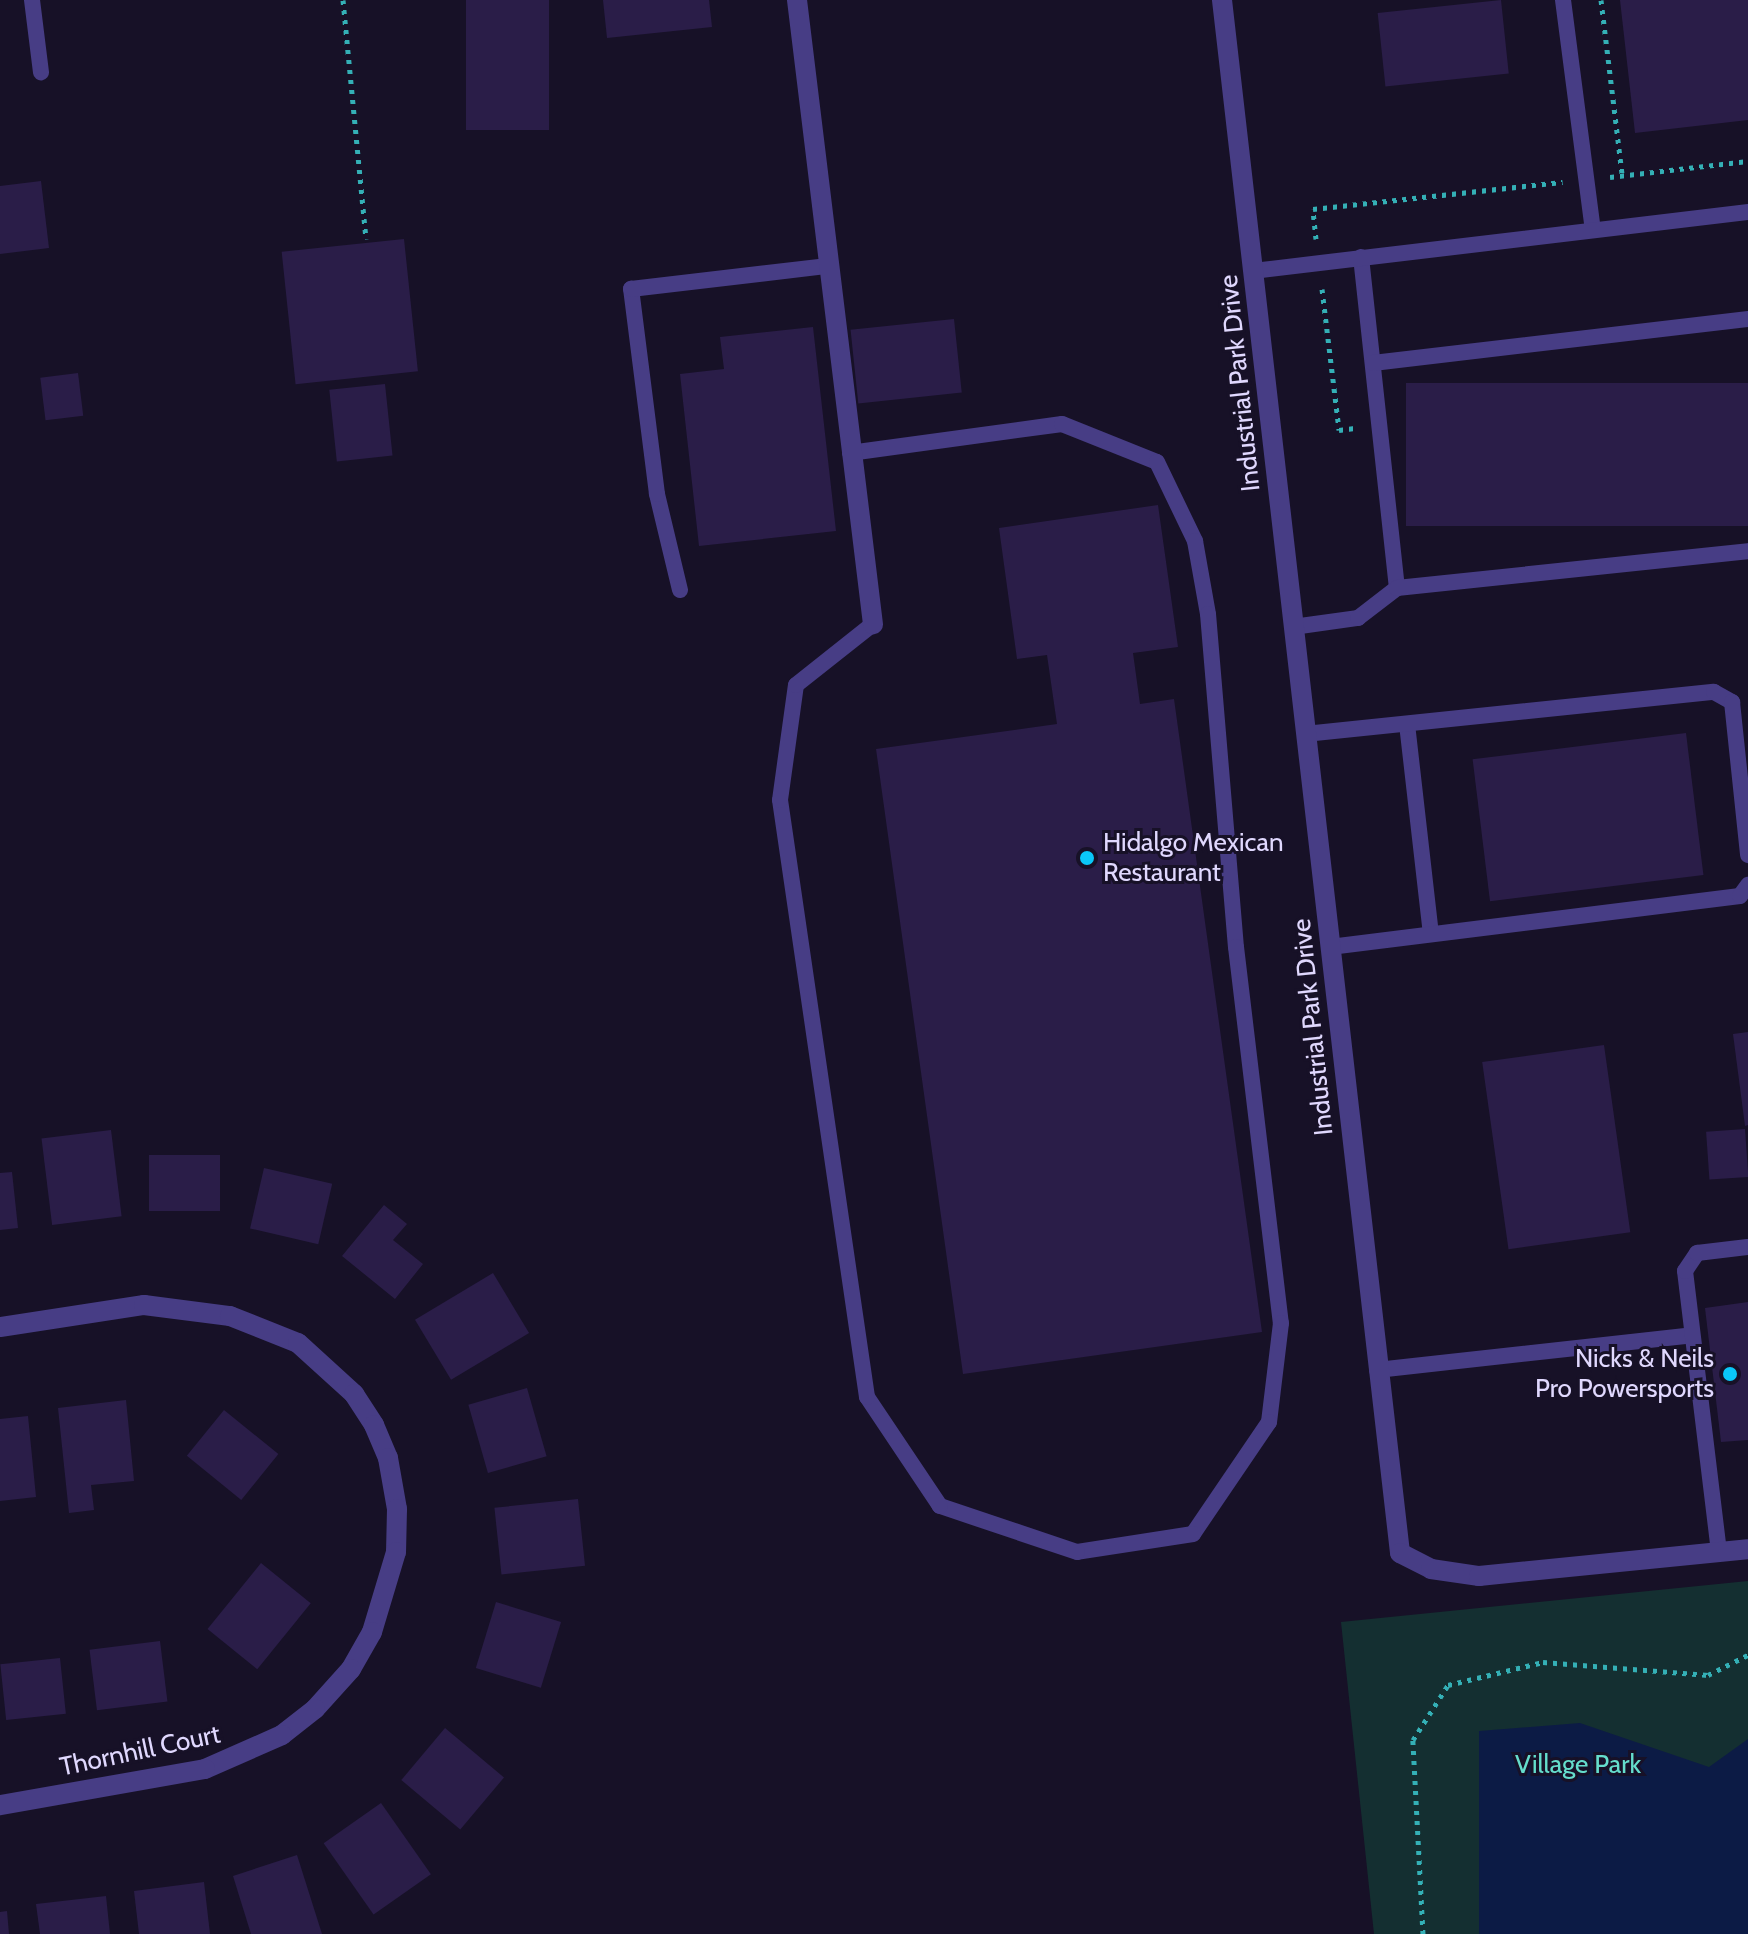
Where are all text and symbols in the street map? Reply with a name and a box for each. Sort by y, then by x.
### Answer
street label: Industrial Park Drive [1213,273,1267,493]
place label: Hidalgo Mexican Restaurant [1103,827,1283,888]
marker: Hidalgo Mexican Restaurant [1078,849,1096,867]
street label: Industrial Park Drive [1286,917,1340,1137]
place label: Nicks & Neils Pro Powersports [1535,1343,1714,1404]
marker: Nicks & Neils Pro Powersports [1721,1365,1739,1383]
street label: Thornhill Court [57,1719,223,1783]
park label: Village Park [1515,1749,1641,1781]

